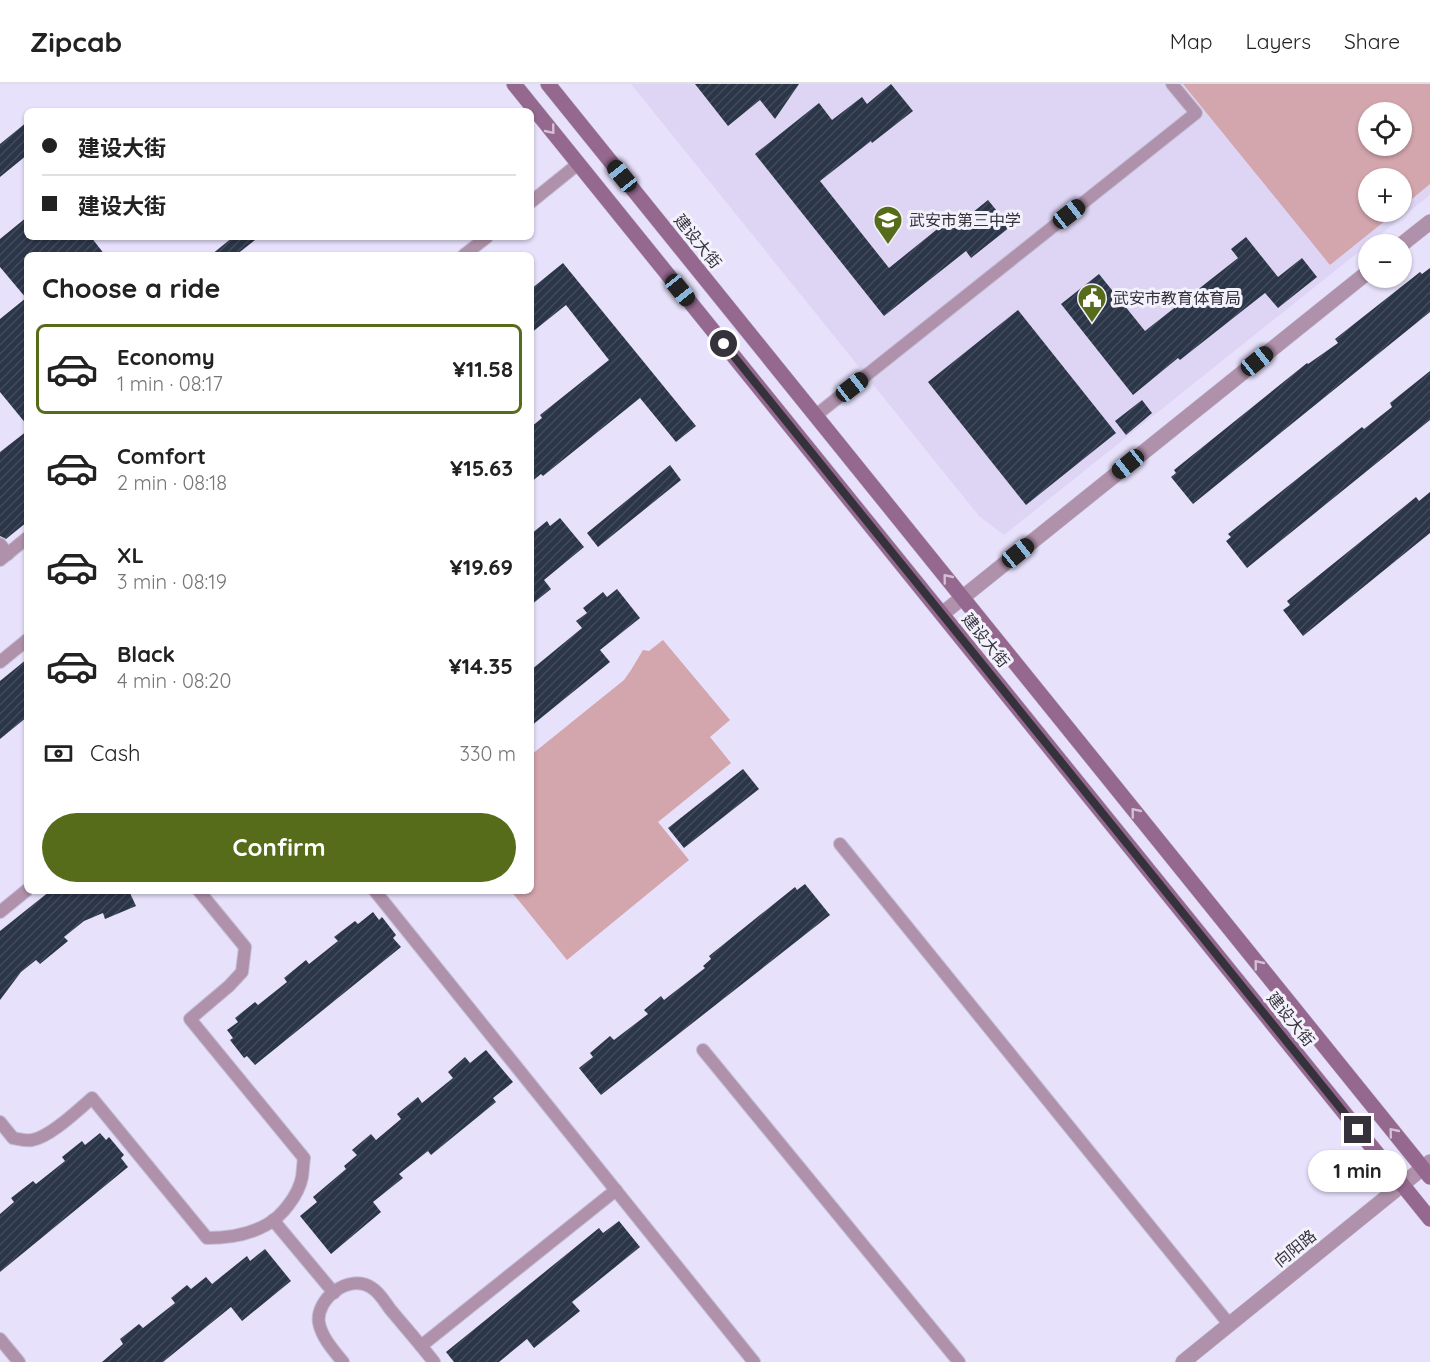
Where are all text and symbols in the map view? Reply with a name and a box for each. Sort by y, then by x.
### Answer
text: Zipcab [30,24,122,59]
text: Map [1170,28,1213,54]
text: Layers [1246,28,1311,54]
text: Share [1344,28,1400,54]
map controls [1358,102,1412,288]
button: locate [1358,102,1412,156]
one-way arrow [543,123,554,134]
text: 建设大街 [78,134,166,162]
car [604,156,640,196]
button: + [1358,168,1412,222]
text: 建设大街 [78,192,166,220]
car [1049,196,1089,232]
school or university icon: 武安市第三中学 [872,204,904,246]
street label: 建设大街 [670,210,726,272]
place label: 武安市第三中学 [909,210,1021,230]
button: − [1358,234,1412,288]
car [662,270,698,310]
text: Choose a ride [42,271,220,305]
public building icon: 武安市教育体育局 [1076,282,1108,324]
place label: 武安市教育体育局 [1113,288,1241,308]
route start [710,330,737,357]
icon: car [45,342,99,396]
text: Economy [117,343,215,371]
car [1237,343,1277,379]
text: ¥11.58 [453,355,513,383]
car [832,369,872,405]
text: 1 min · 08:17 [117,371,223,396]
icon: car [45,441,99,495]
text: Comfort [117,442,206,470]
car [1108,446,1148,482]
text: ¥15.63 [450,454,513,482]
text: 2 min · 08:18 [117,470,227,495]
car [998,535,1038,571]
icon: car [45,540,99,594]
text: XL [117,541,144,569]
text: ¥19.69 [450,553,513,581]
text: 3 min · 08:19 [117,569,227,594]
one-way arrow [943,574,954,585]
street label: 建设大街 [958,609,1014,671]
icon: car [45,639,99,693]
text: Black [117,640,175,668]
text: ¥14.35 [448,652,513,680]
text: 4 min · 08:20 [117,668,231,693]
icon: cash [42,737,75,770]
text: Cash [90,739,141,767]
text: 330 m [459,741,516,766]
one-way arrow [1132,808,1143,819]
button: Confirm [42,813,516,882]
one-way arrow [1254,959,1265,970]
street label: 建设大街 [1263,988,1319,1050]
route end [1344,1116,1371,1143]
one-way arrow [1390,1128,1401,1139]
callout: 1 min [1308,1151,1408,1193]
text: 1 min [1333,1158,1382,1183]
street label: 向阳路 [1270,1225,1320,1271]

